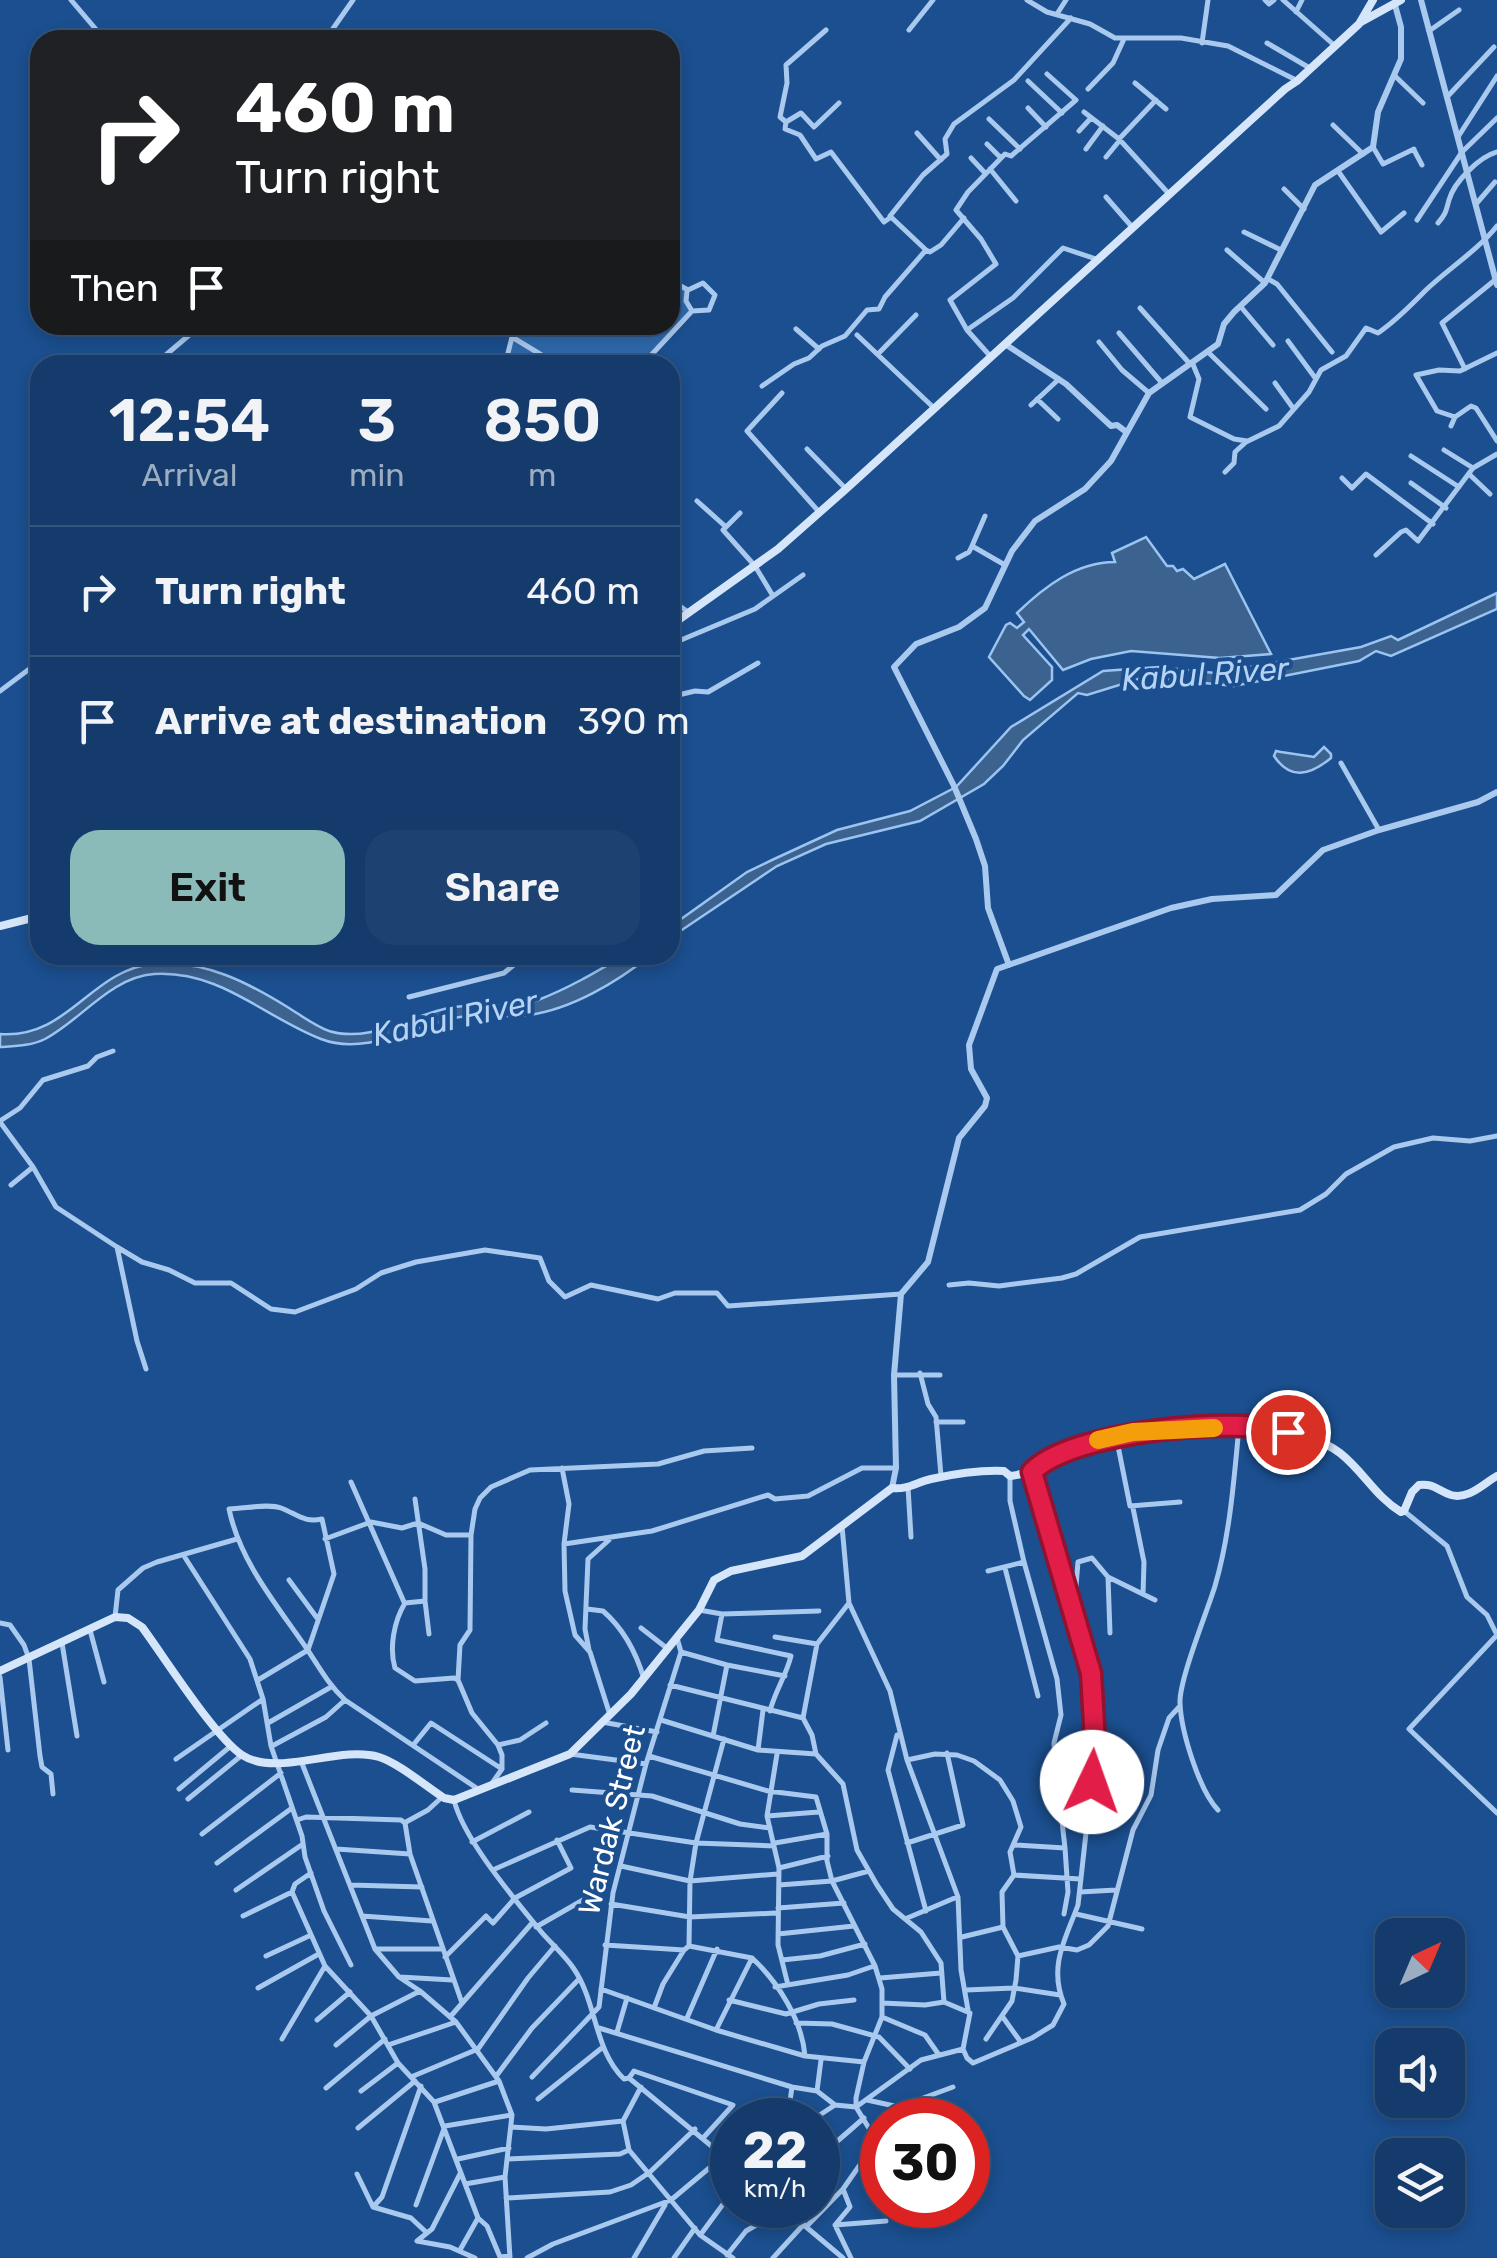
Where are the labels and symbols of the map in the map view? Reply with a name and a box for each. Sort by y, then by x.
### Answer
water label: Kabul River [1120,649,1292,699]
water label: Kabul River [369,982,543,1054]
pin [1246,1390,1331,1475]
street label: Wardak Street [571,1721,653,1919]
position arrow [1040,1730,1144,1834]
north arrow [1375,1918,1465,2008]
speed limit sign: 30 [860,2098,990,2228]

